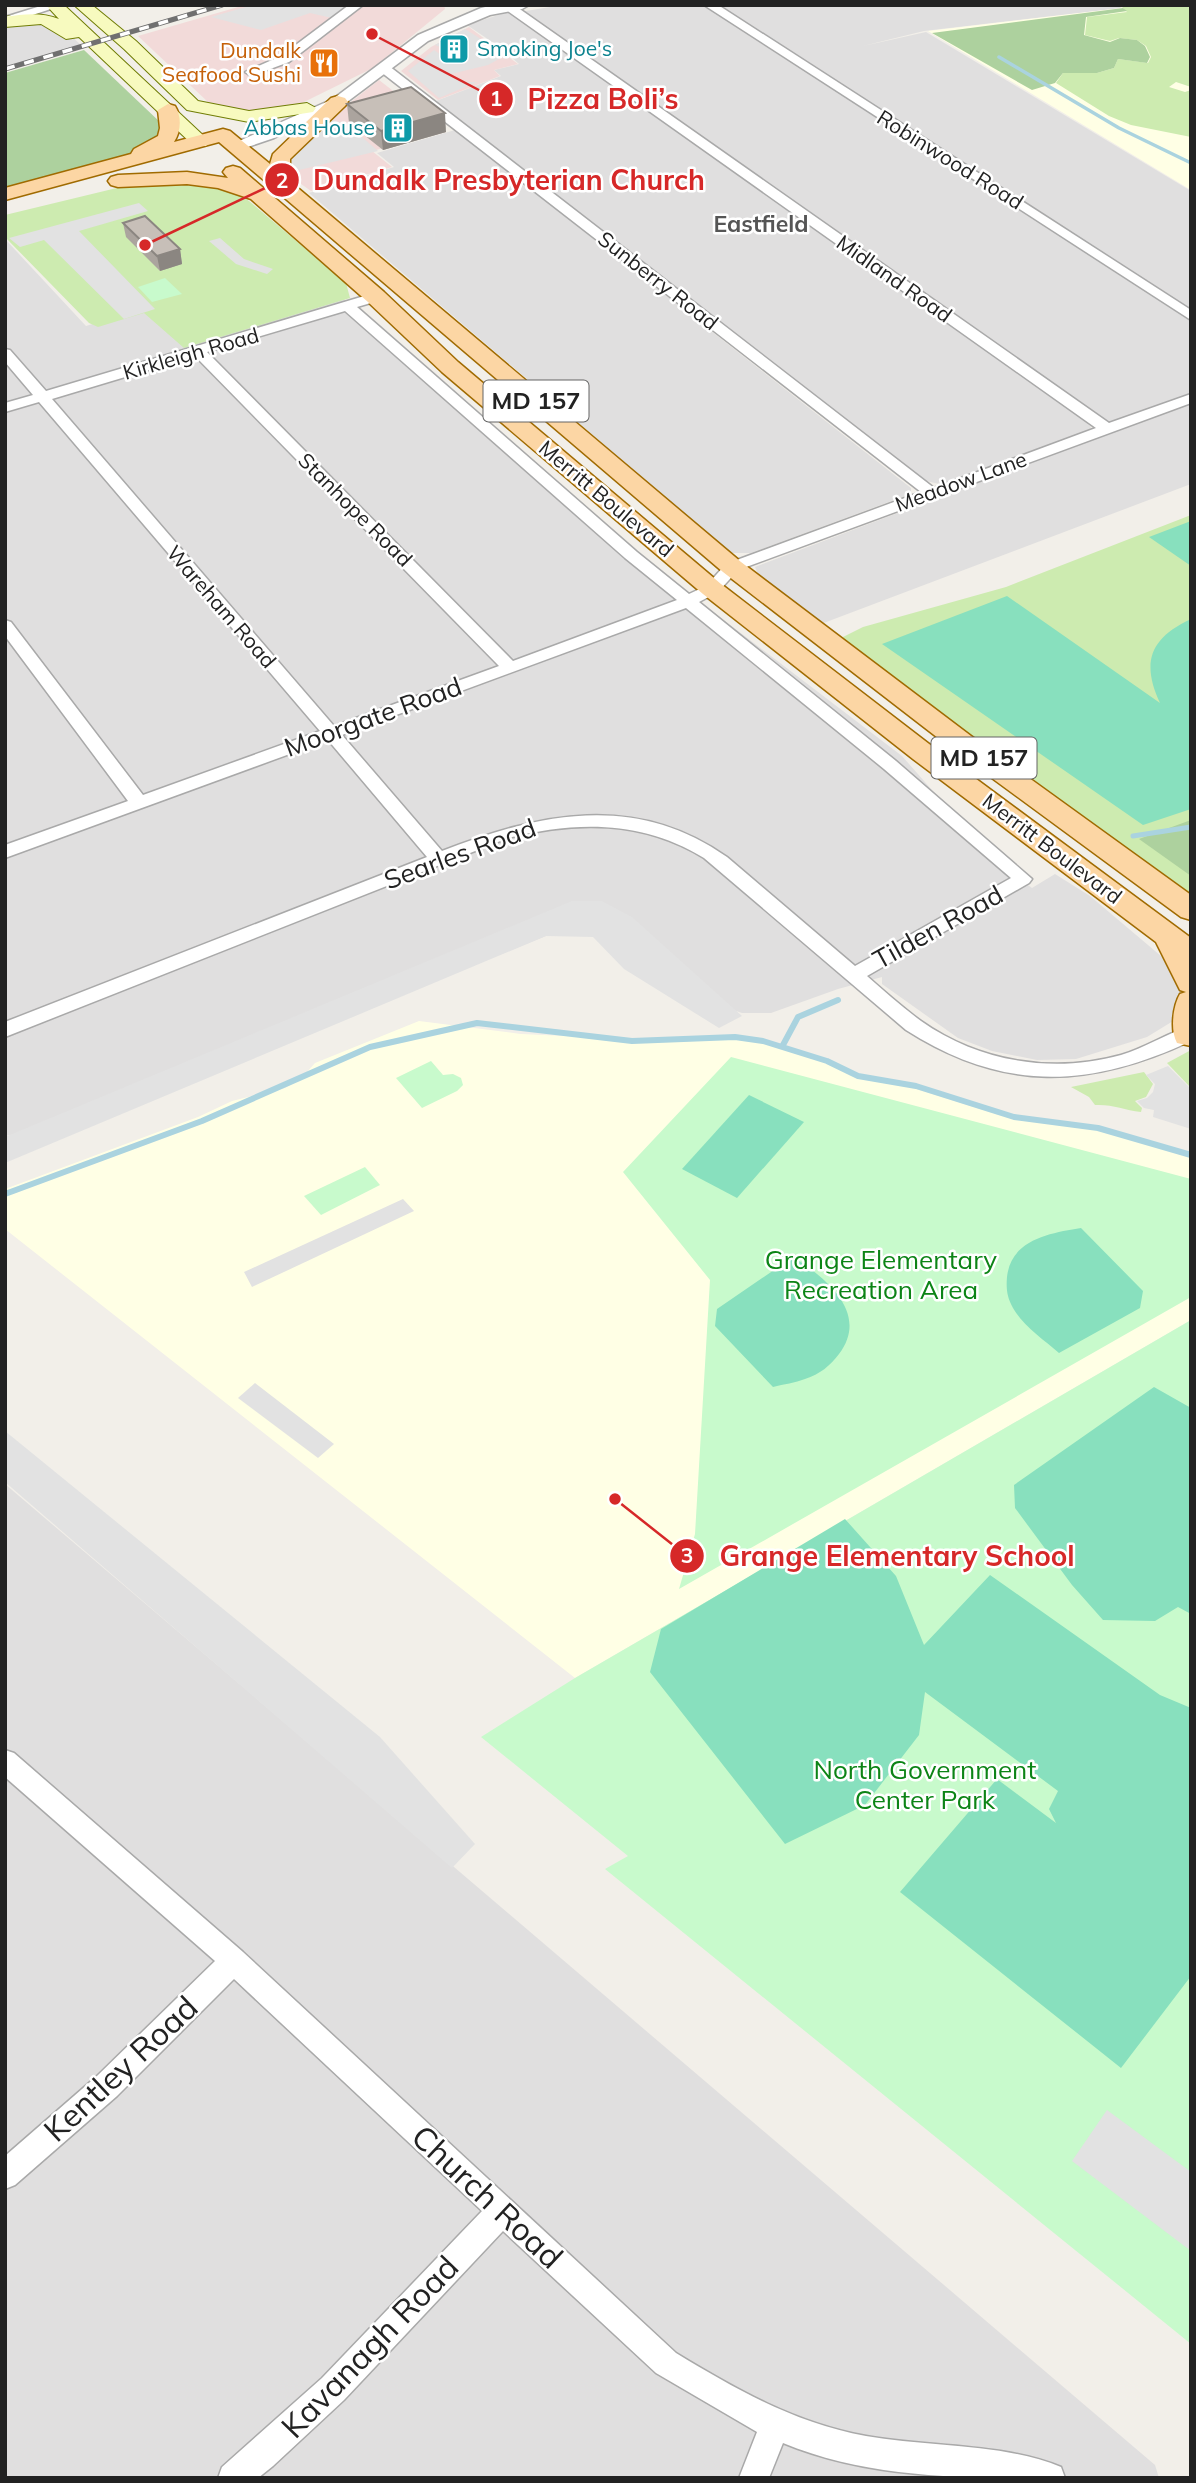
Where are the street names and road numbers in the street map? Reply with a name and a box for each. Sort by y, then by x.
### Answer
street label: Robinwood Road [873,104,1029,215]
street label: Sunberry Road [593,225,724,335]
street label: Midland Road [832,229,957,328]
street label: Kirkleigh Road [120,321,262,385]
road number: MD 157 [484,380,588,422]
street label: Merritt Boulevard [534,434,679,562]
street label: Meadow Lane [891,445,1030,517]
street label: Stanhope Road [293,447,418,572]
street label: Wareham Road [161,540,282,673]
street label: Moorgate Road [280,669,466,764]
road number: MD 157 [932,738,1036,778]
street label: Merritt Boulevard [978,787,1127,909]
street label: Searles Road [379,811,540,896]
street label: Tilden Road [867,877,1009,976]
street label: Kentley Road [35,1987,206,2150]
street label: Church Road [404,2116,572,2276]
street label: Kavanagh Road [272,2247,466,2446]

